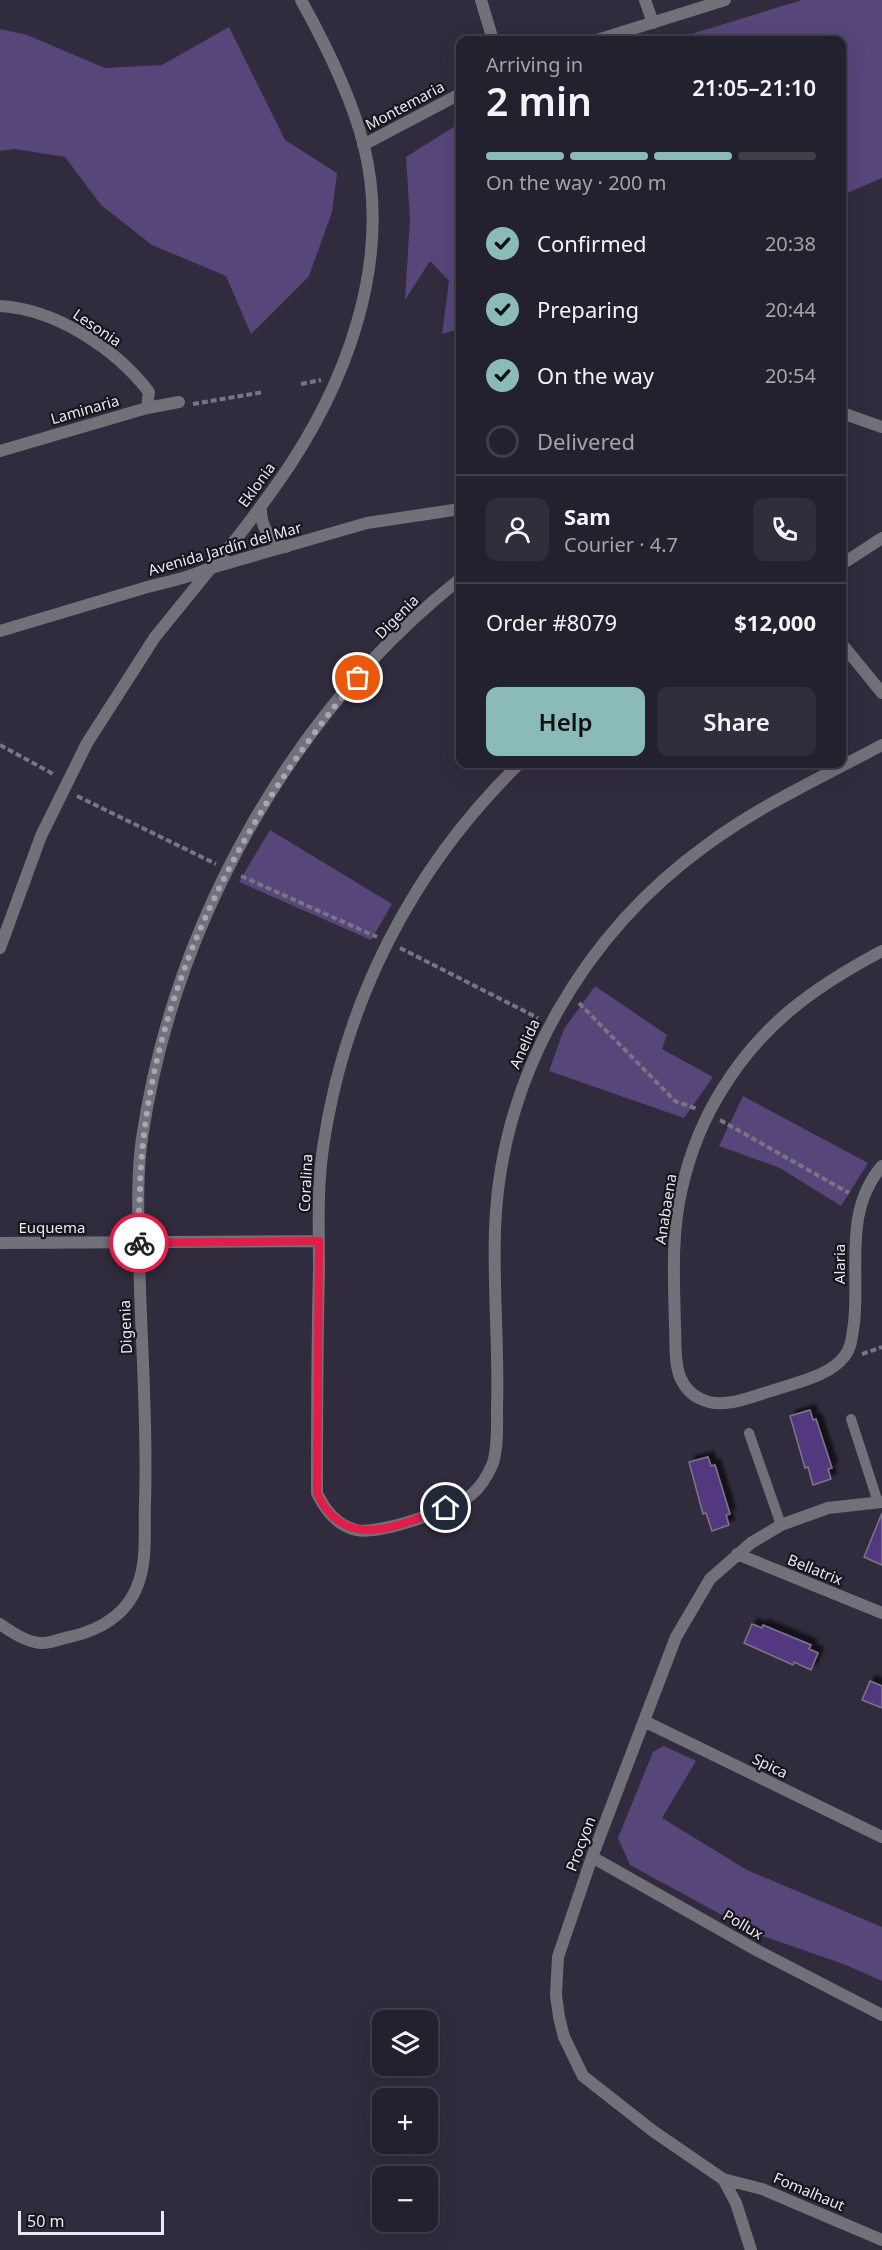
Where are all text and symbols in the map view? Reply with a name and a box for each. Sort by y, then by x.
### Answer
text: Arriving in [486,51,583,78]
text: 21:05–21:10 [692,72,816,102]
text: 2 min [486,74,592,127]
street label: Montemaria [362,76,448,134]
text: On the way · 200 m [486,169,666,196]
icon: check [486,227,519,260]
text: Confirmed [537,228,647,258]
text: 20:38 [765,230,816,257]
icon: check [486,293,519,326]
text: Preparing [537,294,639,324]
text: 20:44 [765,296,816,323]
street label: Lesonia [70,304,126,351]
icon: check [486,359,519,392]
text: On the way [537,360,654,390]
text: 20:54 [765,362,816,389]
street label: Laminaria [48,390,121,428]
text: Delivered [537,426,635,456]
street label: Eklonia [233,458,279,511]
button: person [486,498,549,561]
button: phone [753,498,816,561]
text: Sam [564,501,611,531]
street label: Avenida Jardín del Mar [146,517,304,580]
text: Courier · 4.7 [564,531,678,558]
street label: Digenia [370,590,422,642]
text: Order #8079 [486,607,617,637]
text: $12,000 [734,607,816,637]
pin [332,652,383,703]
icon: bag [341,661,374,694]
button: Help [486,687,645,756]
button: Share [657,687,816,756]
street label: Anelida [504,1015,544,1072]
street label: Coralina [293,1153,317,1213]
street label: Anabaena [650,1172,680,1246]
courier [109,1213,169,1273]
street label: Euquema [18,1217,86,1237]
icon: bike [123,1227,156,1260]
street label: Alaria [829,1244,849,1284]
street label: Digenia [114,1300,136,1354]
pin [420,1482,471,1533]
icon: home [429,1491,462,1524]
street label: Bellatrix [785,1549,846,1589]
street label: Spica [749,1748,791,1782]
street label: Procyon [560,1813,600,1874]
street label: Pollux [720,1905,767,1944]
map controls [372,2010,438,2232]
button: layers [372,2010,438,2076]
button: + [372,2088,438,2154]
button: − [372,2166,438,2232]
street label: Fomalhaut [771,2167,849,2215]
scale bar [18,2208,164,2236]
text: 50 m [27,2210,64,2232]

